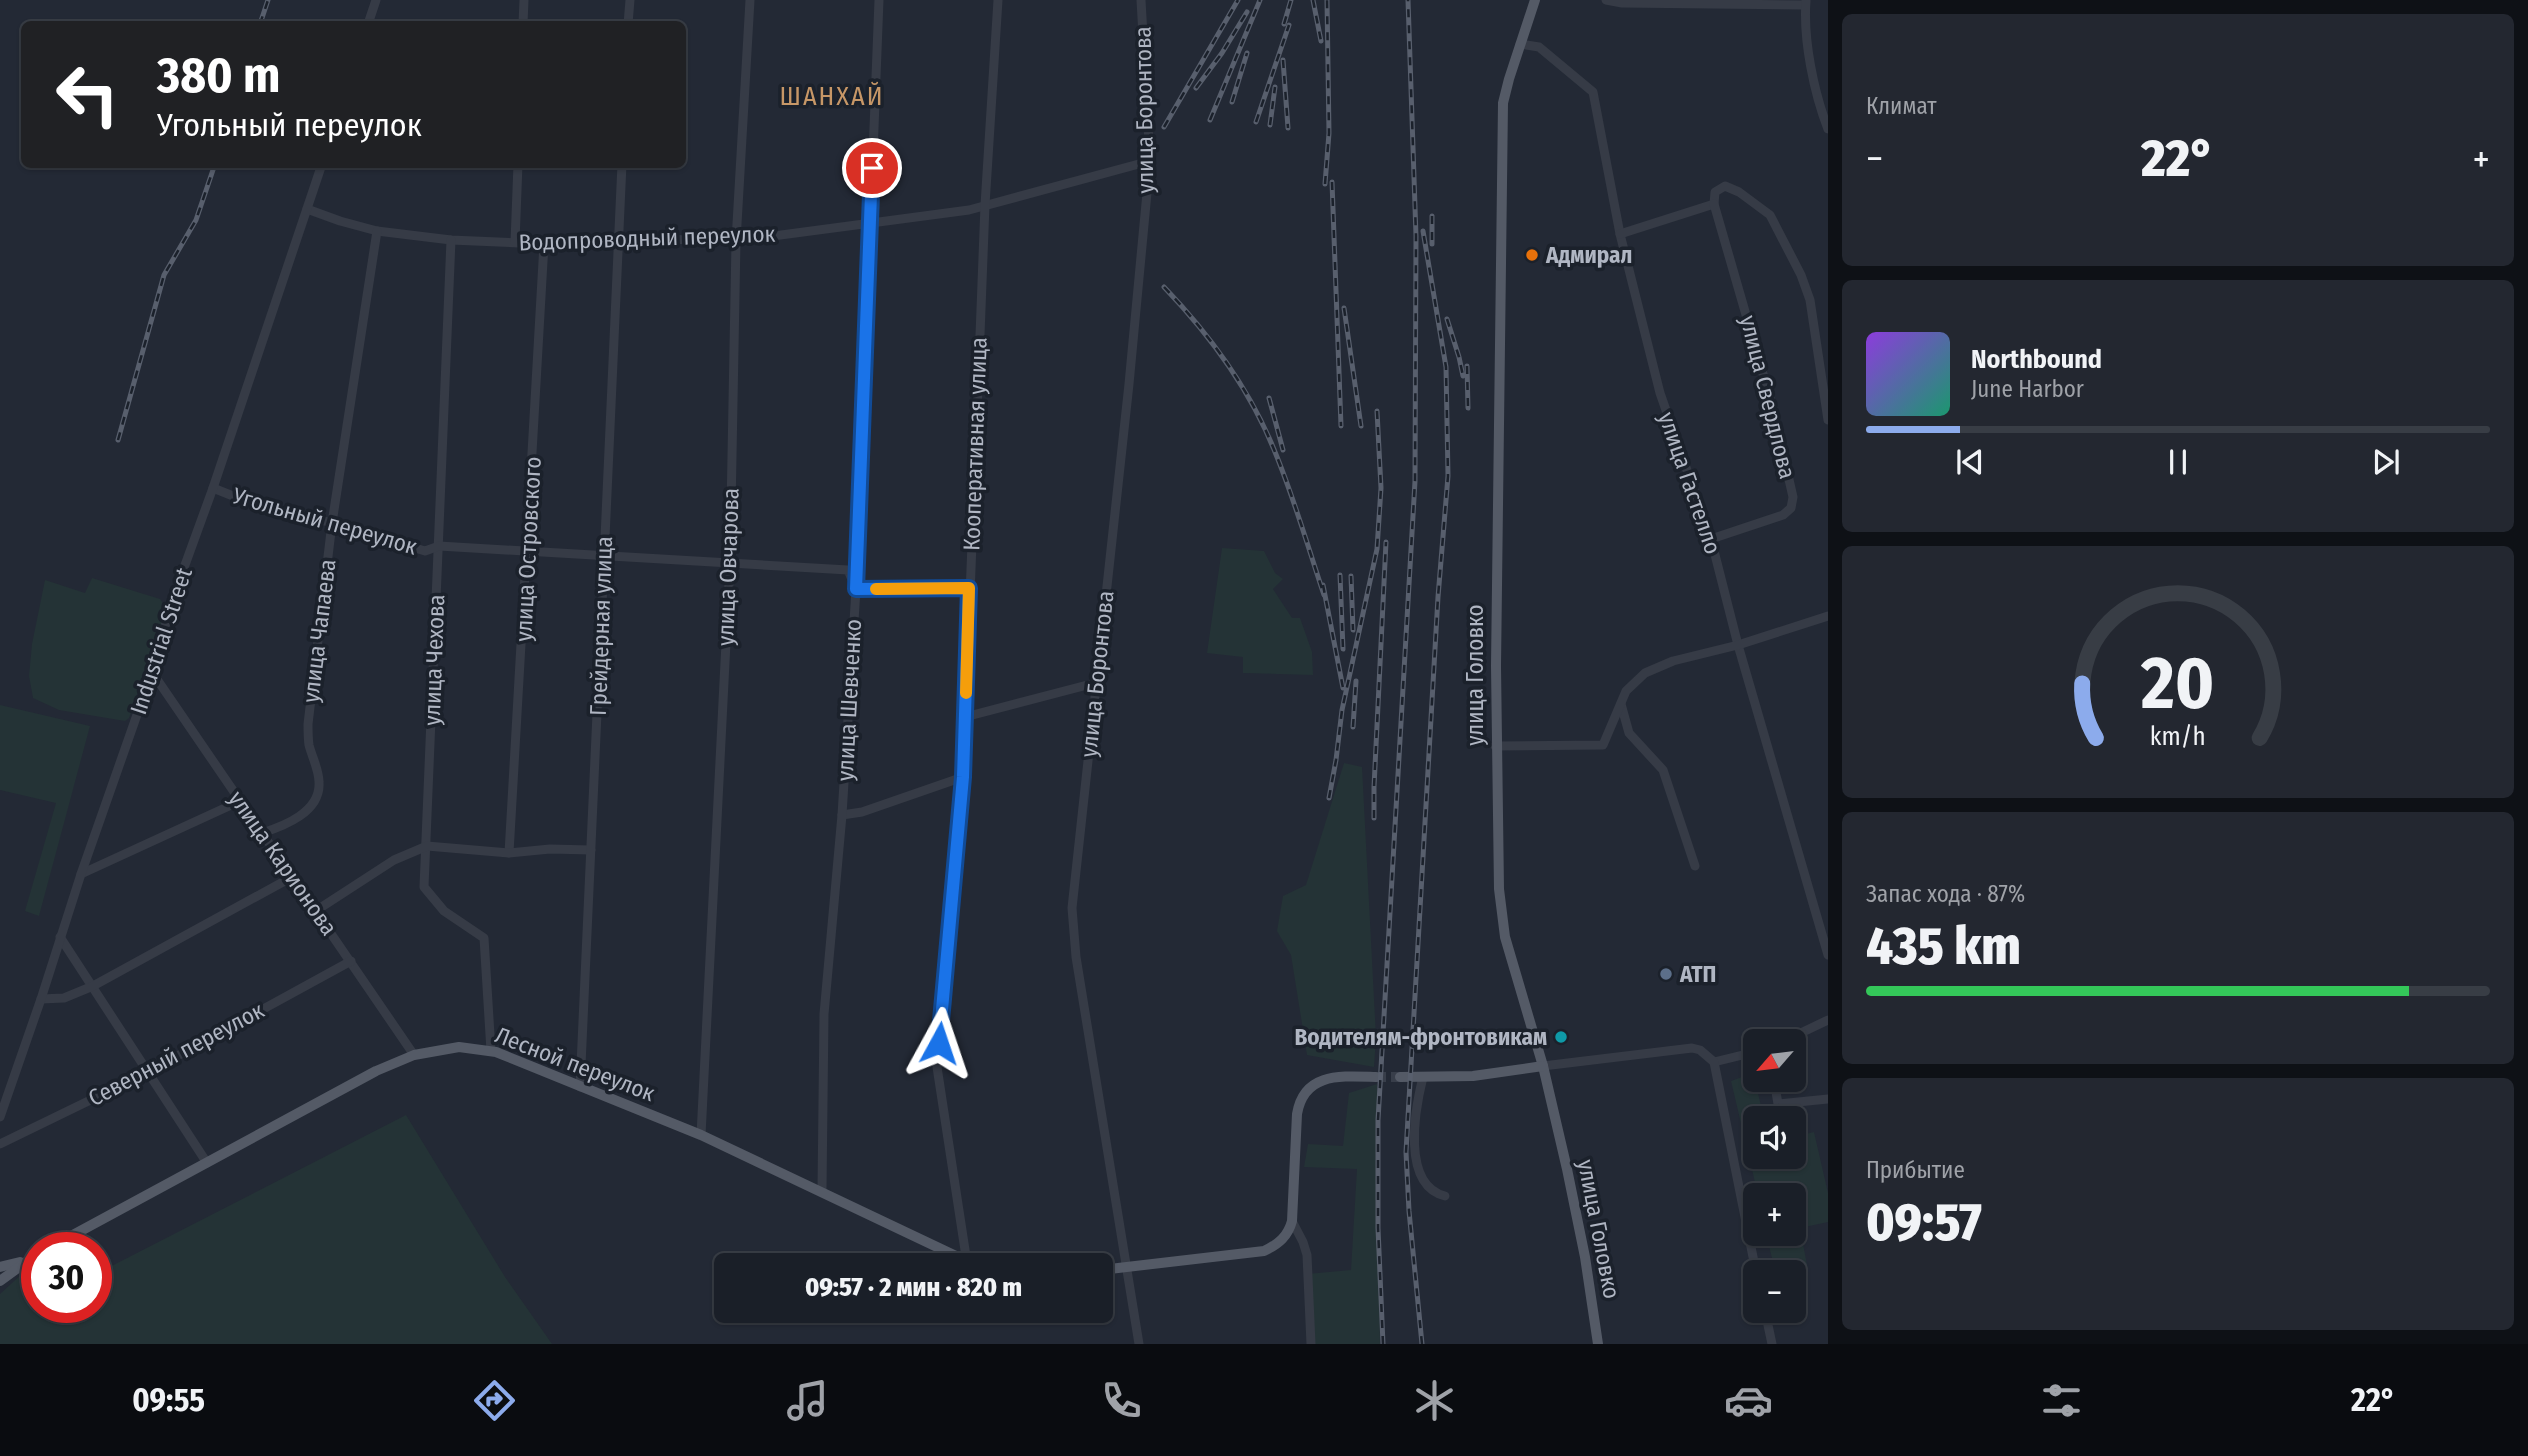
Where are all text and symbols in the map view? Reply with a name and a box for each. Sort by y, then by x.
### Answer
street label: улица Боронтова [1129,26,1159,194]
text: 380 m [157,46,280,105]
icon: left [42,49,133,140]
district label: ШАНХАЙ [779,81,885,112]
text: Климат [1866,92,1937,120]
text: Угольный переулок [157,106,422,144]
text: 22° [2141,127,2215,190]
text: − [1866,136,1883,182]
text: + [2473,136,2490,182]
pin [842,138,902,198]
icon: arrive [853,149,891,187]
street label: Водопроводный переулок [518,220,776,256]
place label: Адмирал [1545,241,1632,269]
marker: Адмирал [1524,247,1540,263]
street label: улица Свердлова [1734,312,1802,482]
street label: Кооперативная улица [957,337,993,551]
text: Northbound [1971,344,2102,375]
text: June Harbor [1971,375,2084,403]
street label: улица Гастелло [1653,408,1727,558]
icon: previous [1951,443,1989,481]
icon: pause [2159,443,2197,481]
icon: next [2367,443,2405,481]
street label: улица Островского [509,456,547,642]
street label: Угольный переулок [229,481,421,561]
street label: улица Овчарова [711,487,745,647]
street label: Грейдерная улица [584,536,618,716]
street label: улица Чапаева [296,558,342,704]
street label: Industrial Street [124,564,198,718]
street label: улица Боронтова [1074,589,1120,759]
street label: улица Чехова [418,594,450,726]
street label: улица Головко [1461,604,1489,746]
street label: улица Шевченко [831,618,867,782]
text: 20 [2140,640,2215,727]
text: km/h [2150,722,2206,752]
street label: улица Карионова [223,785,343,941]
text: Запас хода · 87% [1866,880,2025,908]
text: 435 km [1866,915,2021,978]
place label: АТП [1679,960,1716,988]
marker: АТП [1658,966,1674,982]
street label: Северный переулок [83,996,269,1112]
position arrow [902,1006,976,1080]
street label: Лесной переулок [491,1021,659,1107]
place label: Водителям-фронтовикам [1294,1023,1547,1051]
marker: Водителям-фронтовикам [1553,1029,1569,1045]
north arrow [1743,1029,1806,1092]
map controls [1743,1029,1806,1323]
button: sound [1743,1106,1806,1169]
text: Прибытие [1866,1156,1965,1184]
street label: улица Головко [1572,1157,1626,1301]
button: + [1743,1183,1806,1246]
text: 09:57 [1866,1191,1982,1254]
speed limit sign: 30 [21,1232,112,1323]
button: − [1743,1260,1806,1323]
text: 09:57 · 2 мин · 820 m [805,1272,1022,1303]
icon: directions [470,1376,519,1425]
icon: music [783,1376,832,1425]
icon: phone [1097,1376,1146,1425]
icon: climate [1410,1376,1459,1425]
icon: car [1724,1376,1773,1425]
icon: filters [2037,1376,2086,1425]
text: 09:55 [132,1381,205,1419]
text: 22° [2351,1381,2396,1419]

